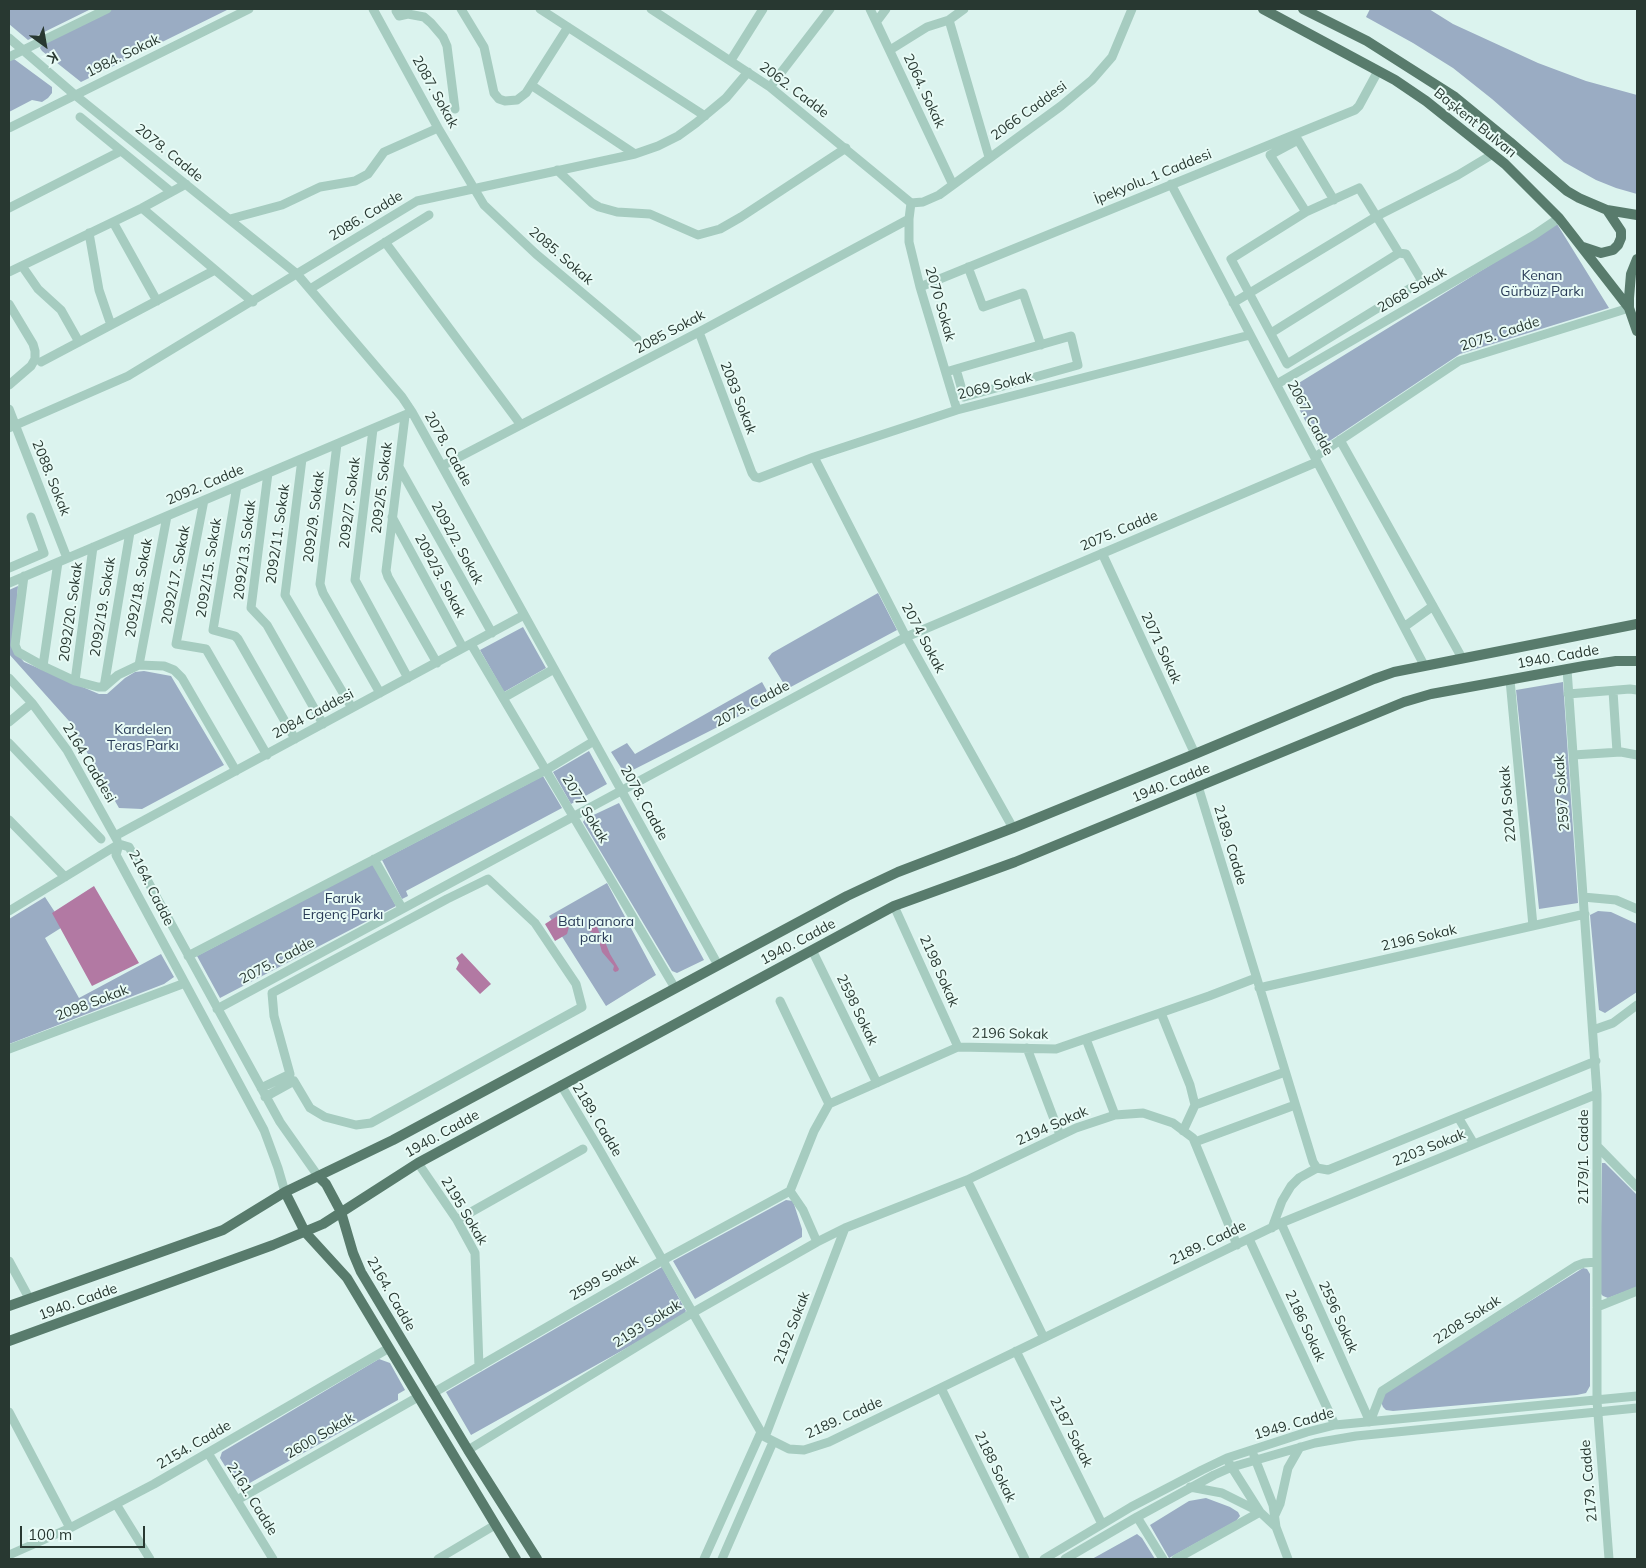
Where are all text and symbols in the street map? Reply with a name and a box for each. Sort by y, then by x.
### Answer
north arrow [20,20,70,70]
street label: 1984. Sokak [83,31,163,81]
text: K [44,48,62,68]
street label: 2064. Sokak [900,51,948,131]
street label: 2087. Sokak [408,53,462,131]
street label: 2062. Cadde [756,58,832,122]
street label: 2066 Caddesi [988,78,1070,144]
street label: Başkent Bulvarı [1430,85,1520,161]
street label: 2078. Cadde [132,120,206,186]
street label: İpekyolu_1 Caddesi [1092,146,1214,208]
street label: 2086. Cadde [326,188,406,244]
street label: 2085. Sokak [525,223,597,289]
street label: 2068 Sokak [1375,264,1449,316]
street label: 2070 Sokak [921,265,959,343]
park label: Kenan Gürbüz Parkı [1500,268,1584,300]
street label: 2085 Sokak [632,307,708,357]
street label: 2075. Cadde [1458,313,1542,355]
street label: 2083 Sokak [716,359,760,437]
street label: 2069 Sokak [956,369,1034,403]
street label: 2067. Cadde [1283,378,1337,458]
street label: 2078. Cadde [421,409,475,489]
street label: 2088. Sokak [28,438,74,518]
street label: 2092/5. Sokak [368,441,396,535]
street label: 2092/7. Sokak [336,456,364,550]
street label: 2092. Cadde [164,461,246,509]
street label: 2092/9. Sokak [300,470,328,564]
street label: 2092/11. Sokak [263,483,293,585]
street label: 2092/13. Sokak [231,499,259,601]
street label: 2092/2. Sokak [427,499,487,587]
street label: 2075. Cadde [1078,507,1160,555]
street label: 2092/15. Sokak [193,517,225,619]
street label: 2092/17. Sokak [158,524,194,626]
street label: 2092/3. Sokak [411,531,469,621]
street label: 2092/18. Sokak [122,537,156,639]
street label: 2092/19. Sokak [87,556,119,658]
street label: 2092/20. Sokak [56,561,86,663]
street label: 2074 Sokak [898,600,948,676]
street label: 2071 Sokak [1137,610,1185,686]
street label: 1940. Cadde [1516,642,1600,672]
street label: 2075. Cadde [712,677,792,731]
street label: 2084 Caddesi [269,686,357,742]
street label: 2164 Caddesi [59,720,119,806]
park label: Kardelen Teras Parkı [107,722,179,754]
street label: 2597 Sokak [1551,754,1573,832]
street label: 1940. Cadde [1130,760,1212,806]
street label: 2078. Cadde [617,763,671,843]
street label: 2204 Sokak [1496,765,1520,843]
street label: 2077 Sokak [558,772,612,846]
street label: 2189. Cadde [1210,803,1250,887]
street label: 2164. Cadde [125,847,177,929]
park label: Faruk Ergenç Parkı [303,891,383,924]
park label: Batı panora parkı [558,914,634,946]
street label: 1940. Cadde [758,915,838,969]
street label: 2196 Sokak [1380,921,1458,955]
street label: 2198 Sokak [916,933,962,1009]
street label: 2075. Cadde [237,934,317,988]
street label: 2598 Sokak [833,972,881,1048]
street label: 2098 Sokak [53,981,131,1025]
street label: 2196 Sokak [971,1025,1049,1043]
street label: 2189. Cadde [569,1080,625,1160]
street label: 2194 Sokak [1014,1103,1090,1149]
street label: 1940. Cadde [402,1107,482,1161]
street label: 2179/1. Cadde [1576,1109,1592,1205]
street label: 2203 Sokak [1390,1126,1468,1170]
street label: 2195 Sokak [437,1174,491,1248]
street label: 2189. Cadde [1167,1217,1249,1269]
street label: 2599 Sokak [567,1252,641,1304]
street label: 2164. Cadde [363,1254,419,1334]
street label: 2596 Sokak [1315,1279,1361,1355]
street label: 1940. Cadde [36,1280,120,1324]
street label: 2186 Sokak [1281,1288,1329,1364]
street label: 2192 Sokak [770,1289,814,1367]
street label: 2208 Sokak [1430,1292,1504,1348]
street label: 2193 Sokak [610,1297,684,1351]
street label: 2189. Cadde [803,1394,885,1442]
street label: 2187 Sokak [1046,1394,1096,1470]
street label: 1949. Cadde [1252,1405,1336,1443]
street label: 2600 Sokak [283,1410,357,1462]
street label: 2154. Cadde [154,1417,234,1473]
street label: 2188 Sokak [971,1429,1019,1505]
street label: 2179. Cadde [1577,1439,1601,1523]
street label: 2161. Cadde [223,1460,281,1538]
scale bar [22,1516,148,1548]
text: 100 m [28,1525,72,1544]

